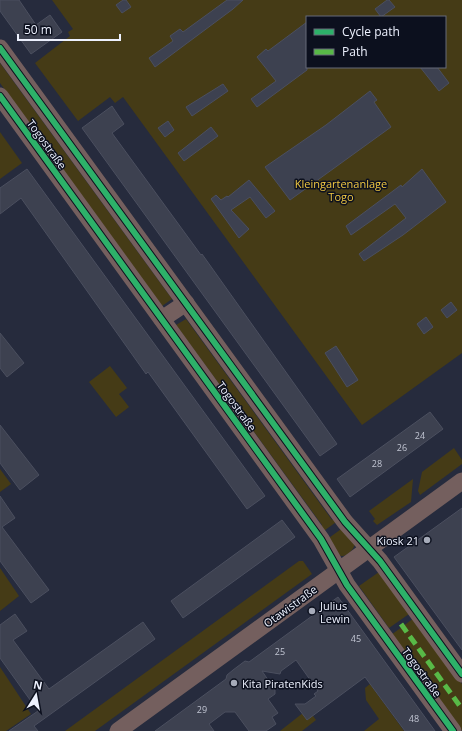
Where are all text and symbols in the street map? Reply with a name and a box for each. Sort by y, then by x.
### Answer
scale bar [18,16,120,42]
legend [306,16,446,68]
text: 50 m [24,21,52,38]
text: Cycle path [342,23,400,40]
text: Path [342,43,368,60]
street label: Togostraße [24,116,70,172]
park label: Kleingartenanlage Togo [295,176,387,204]
street label: Togostraße [214,378,260,434]
house number: 24 [415,429,425,442]
house number: 26 [397,441,407,454]
house number: 28 [372,457,382,470]
place label: Kiosk 21 [376,533,419,548]
marker: Kiosk 21 [422,535,432,545]
street label: Otawistraße [260,582,320,630]
place label: Julius Lewin [319,598,350,626]
marker: Julius Lewin [307,606,317,616]
house number: 45 [351,632,361,645]
street label: Togostraße [399,644,445,700]
house number: 25 [275,645,285,658]
north arrow [16,675,56,715]
text: N [32,676,44,693]
place label: Kita PiratenKids [242,676,323,691]
marker: Kita PiratenKids [229,678,239,688]
house number: 29 [197,703,207,716]
house number: 48 [409,712,419,725]

